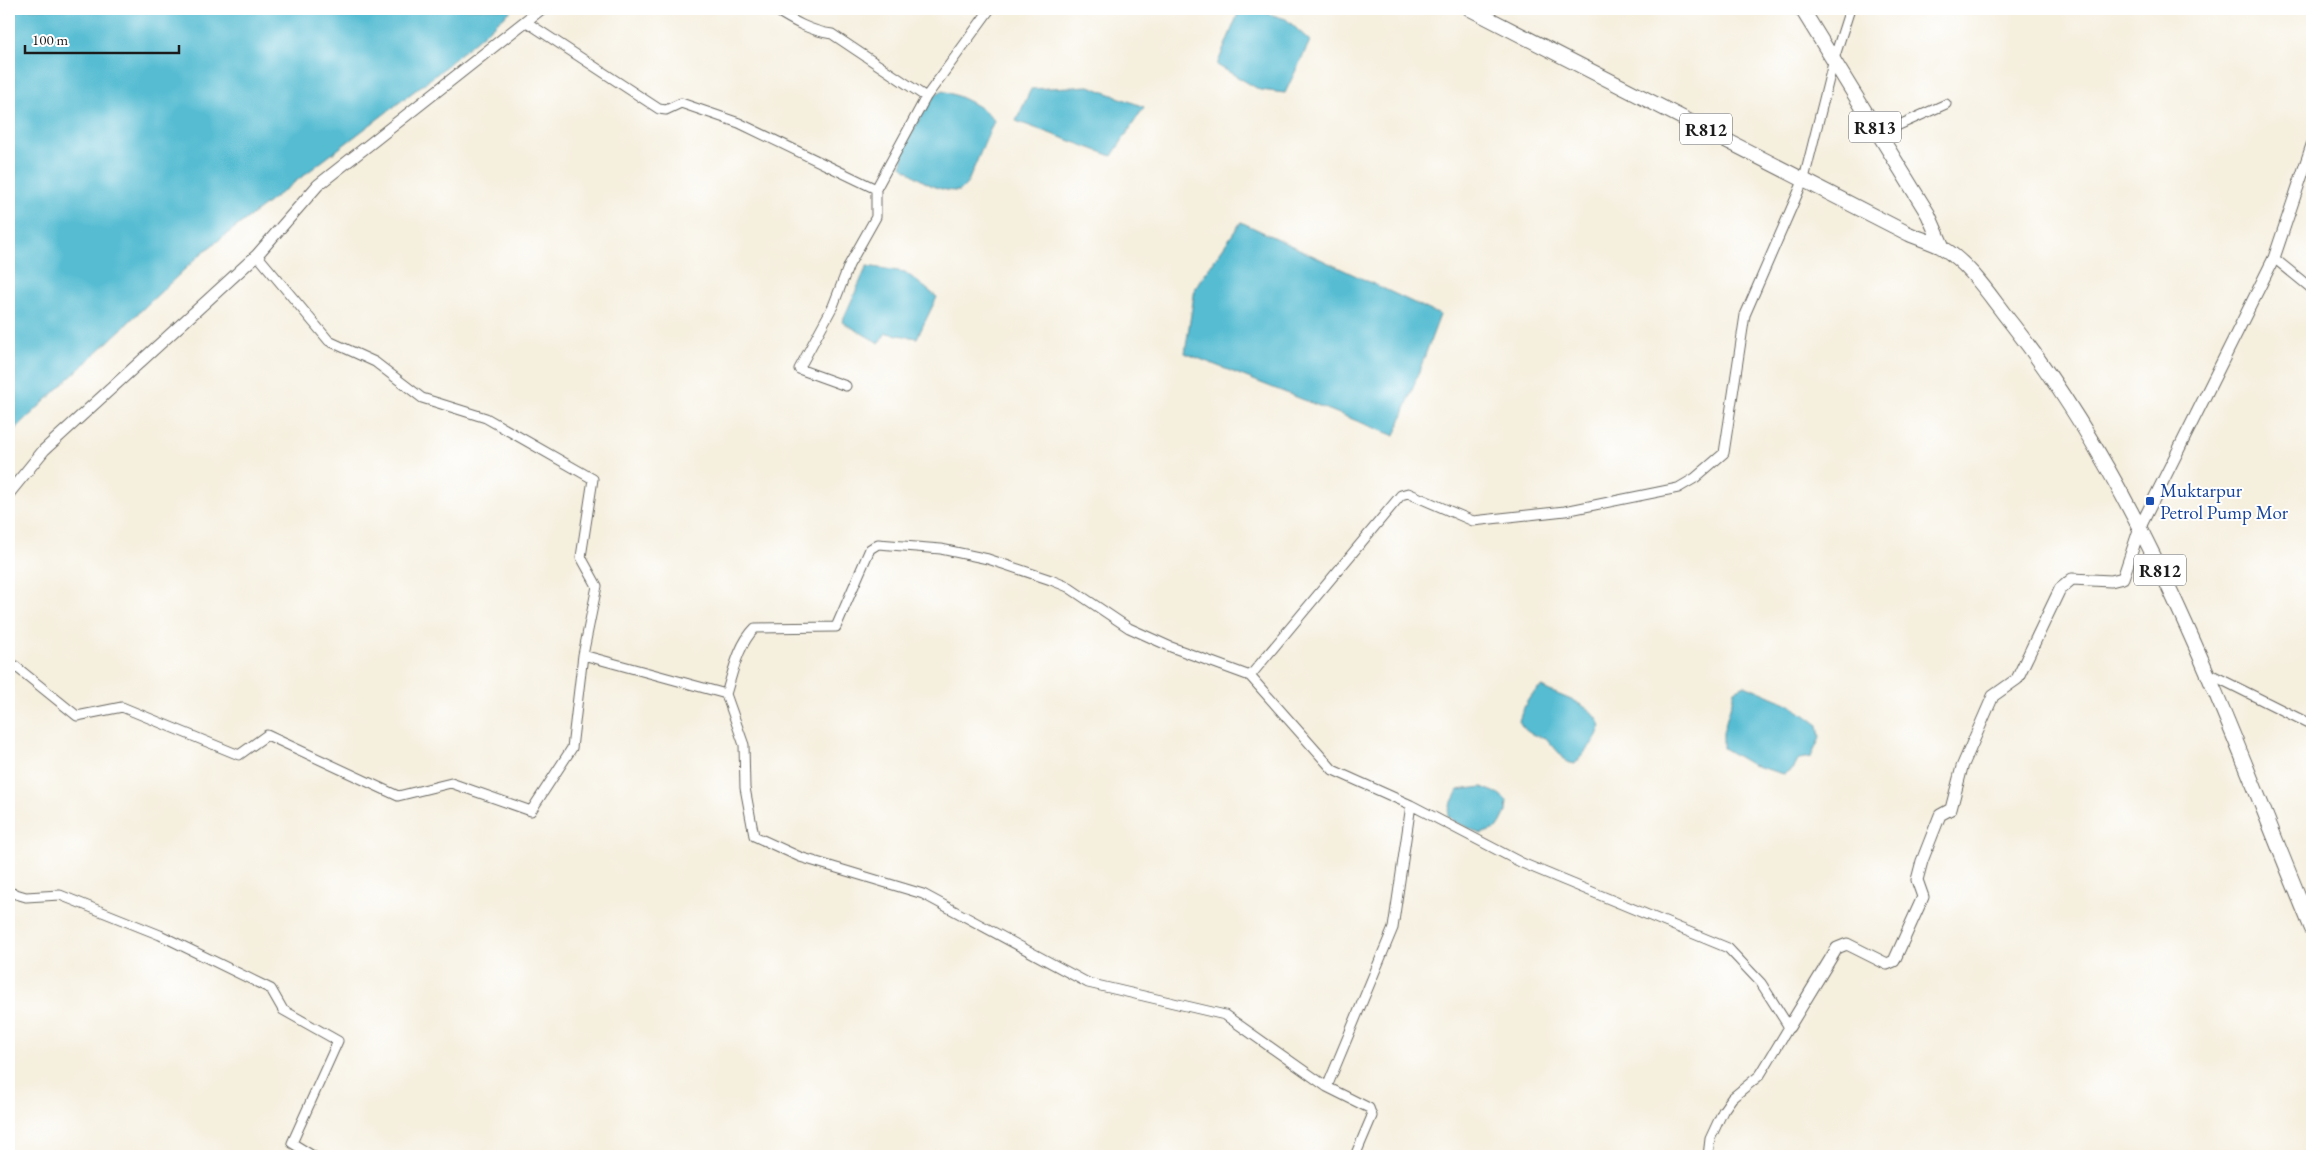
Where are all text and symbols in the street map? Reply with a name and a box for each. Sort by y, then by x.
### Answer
scale bar [25,22,179,54]
text: 100 m [32,30,69,49]
road number: R813 [1849,111,1901,142]
road number: R812 [1680,114,1732,144]
place label: Muktarpur Petrol Pump Mor [2160,478,2289,525]
marker: Muktarpur Petrol Pump Mor [2144,495,2156,507]
road number: R812 [2134,554,2186,586]

